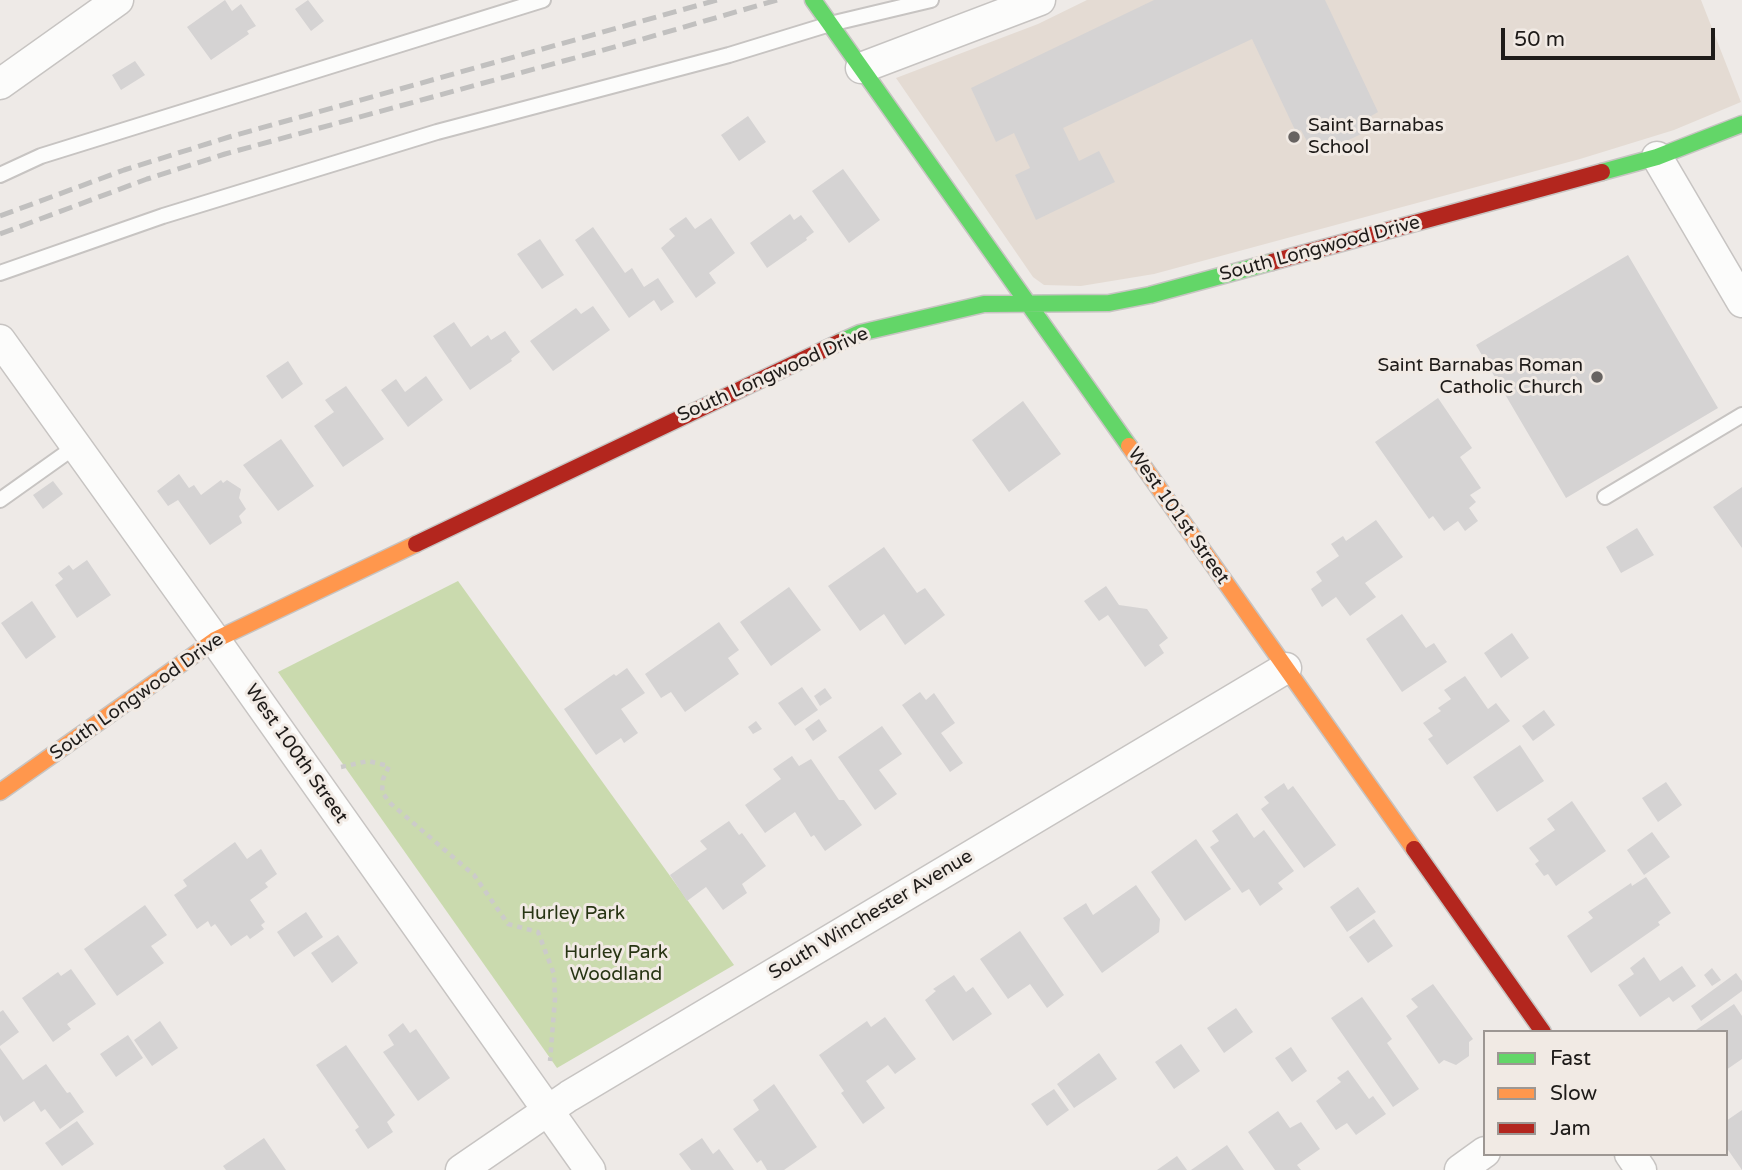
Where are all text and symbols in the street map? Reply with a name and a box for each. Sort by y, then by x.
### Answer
scale bar [1504,14,1718,58]
text: 50 m [1514,27,1565,52]
place label: Saint Barnabas School [1308,115,1444,159]
marker: Saint Barnabas School [1286,129,1302,145]
street label: South Longwood Drive [1217,211,1423,287]
street label: South Longwood Drive [674,323,872,427]
place label: Saint Barnabas Roman Catholic Church [1377,355,1583,399]
marker: Saint Barnabas Roman Catholic Church [1589,369,1605,385]
street label: West 101st Street [1122,443,1234,589]
street label: South Longwood Drive [46,628,228,766]
street label: West 100th Street [240,680,352,828]
street label: South Winchester Avenue [765,845,977,985]
park label: Hurley Park [521,903,625,925]
park label: Hurley Park Woodland [564,942,668,986]
legend [1483,1030,1728,1156]
text: Fast [1550,1046,1591,1071]
text: Slow [1550,1081,1597,1106]
text: Jam [1550,1116,1591,1141]

